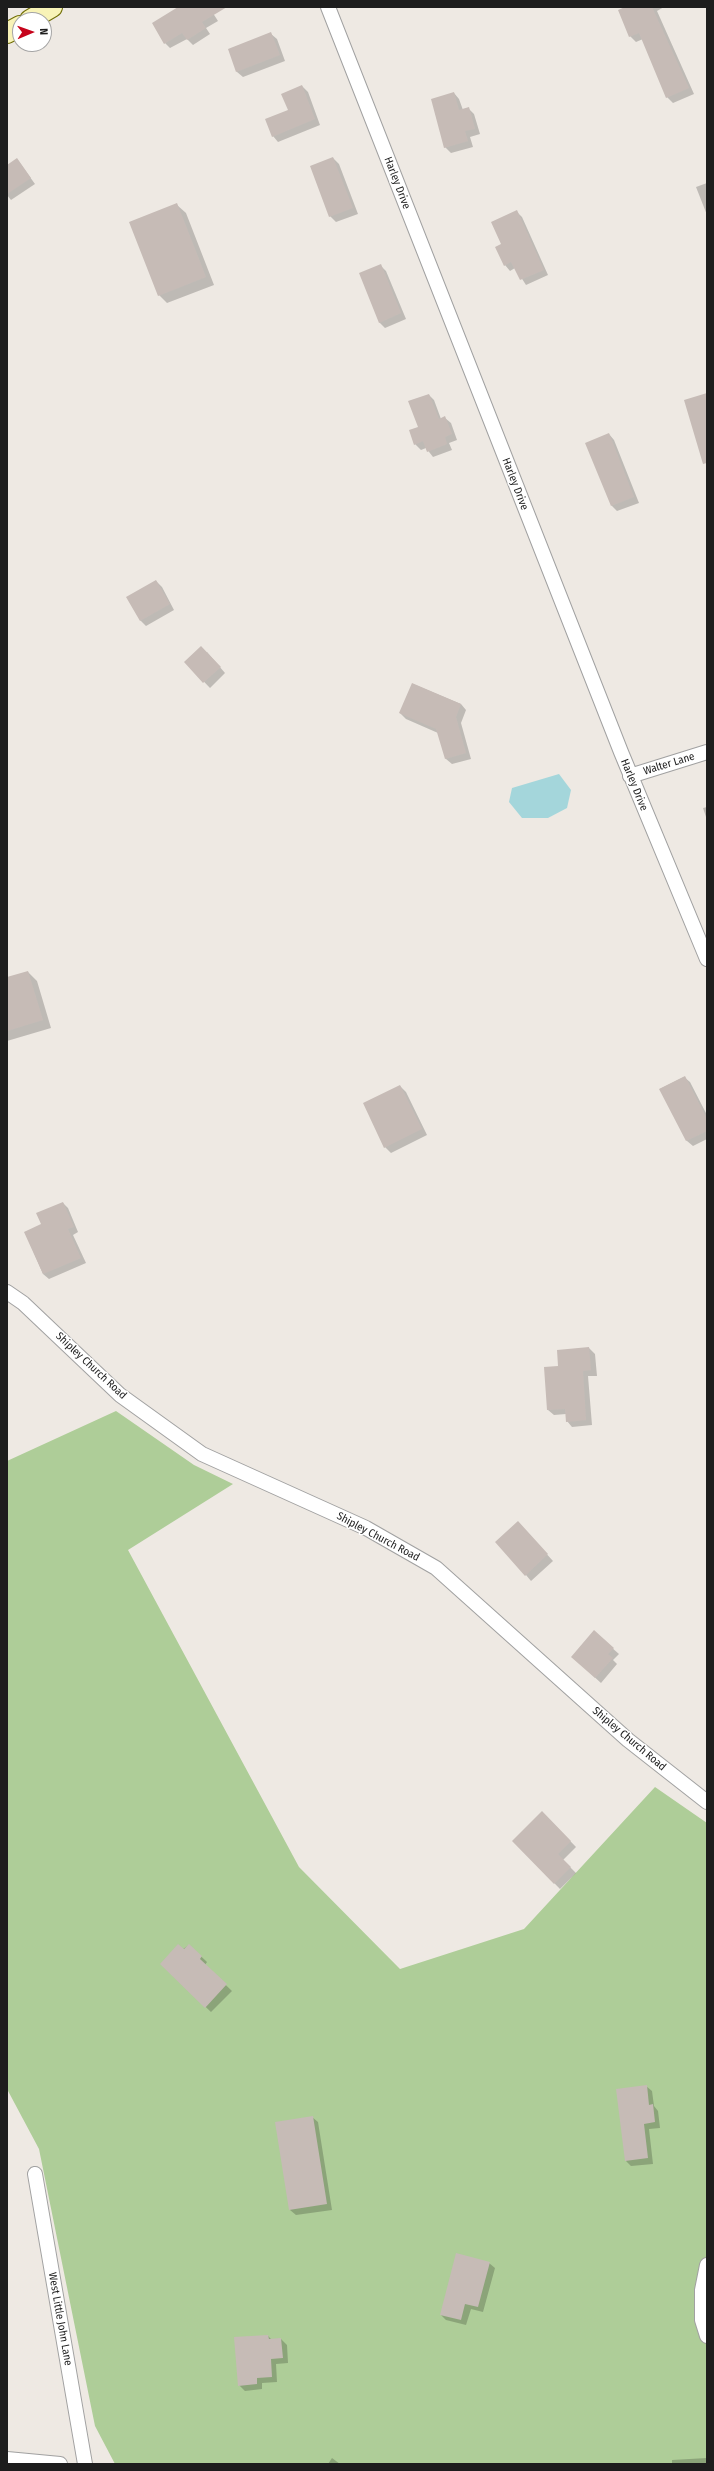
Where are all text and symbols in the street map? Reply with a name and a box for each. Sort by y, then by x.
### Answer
north arrow [12,12,52,52]
text: N [37,28,50,35]
street label: Harley Drive [381,155,413,211]
street label: Harley Drive [499,456,531,512]
street label: Walter Lane [642,750,696,778]
street label: Harley Drive [618,757,650,813]
street label: Shipley Church Road [53,1330,129,1402]
street label: Shipley Church Road [334,1510,422,1564]
street label: Shipley Church Road [589,1704,669,1774]
street label: West Little John Lane [45,2271,75,2367]

